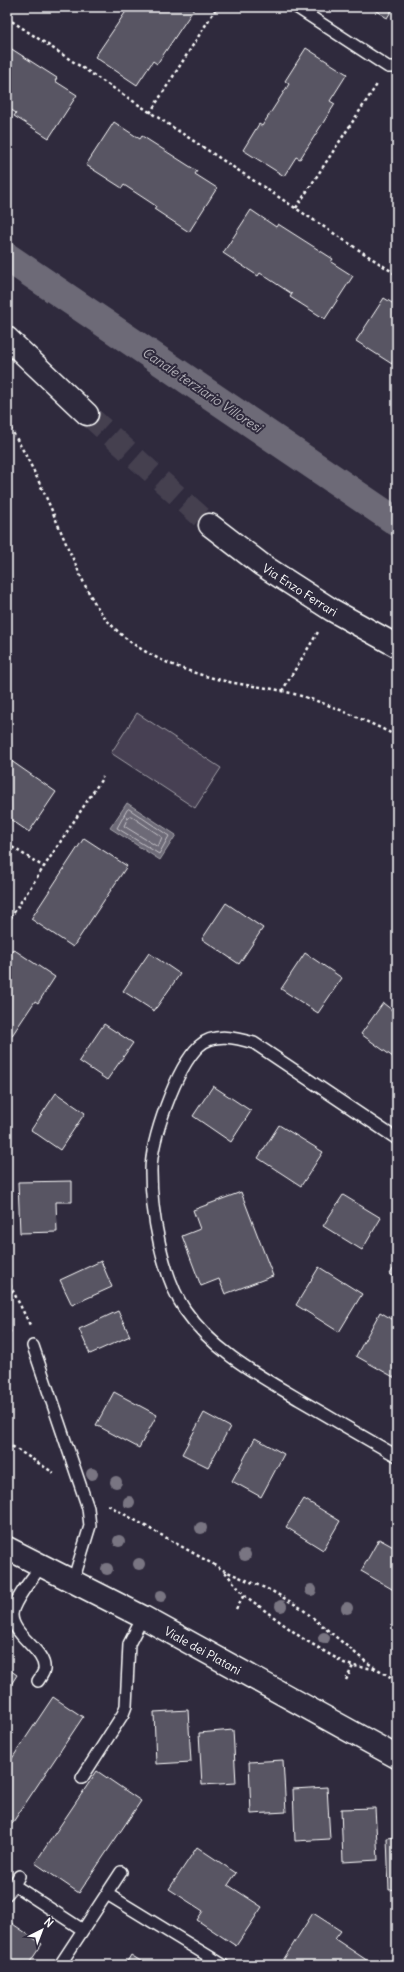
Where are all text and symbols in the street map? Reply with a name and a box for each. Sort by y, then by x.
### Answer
water label: Canale terziario Villoresi [139,344,267,437]
street label: Via Enzo Ferrari [260,560,340,619]
street label: Viale dei Platani [162,1623,244,1677]
north arrow [22,1910,62,1950]
text: N [41,1915,56,1930]

